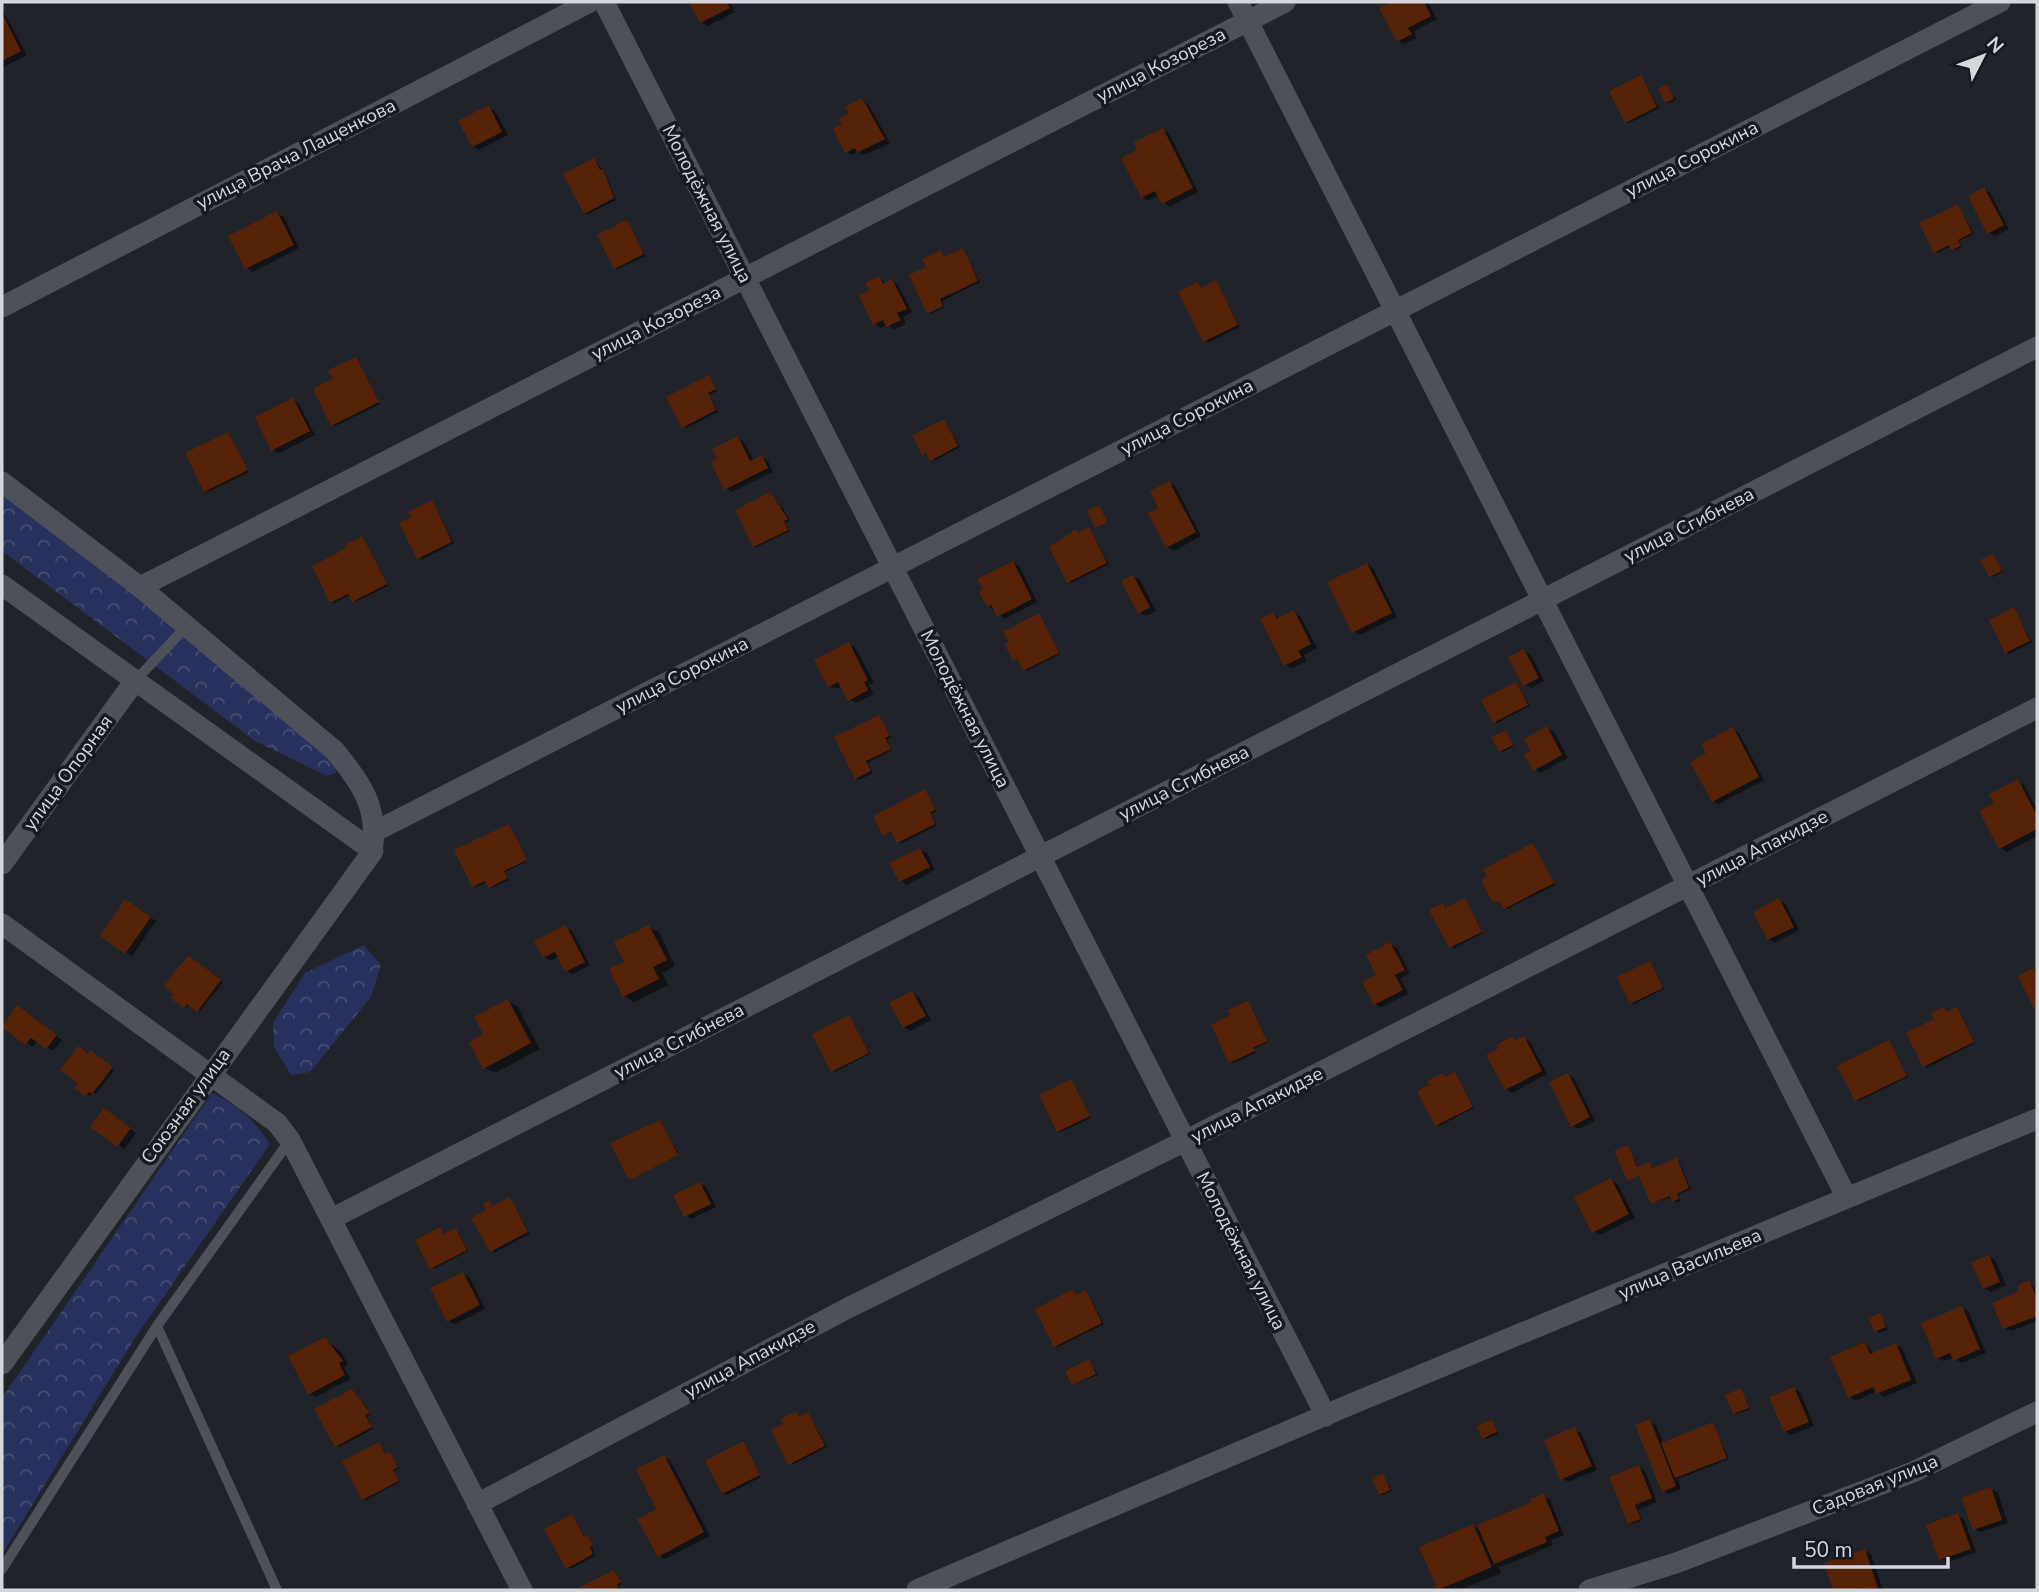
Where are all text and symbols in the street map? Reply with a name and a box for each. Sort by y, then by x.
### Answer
street label: улица Козореза [1092,21,1230,109]
north arrow [1948,21,2018,91]
text: N [1980,31,2009,59]
street label: улица Врача Лащенкова [192,92,400,216]
street label: улица Сорокина [1621,114,1763,204]
street label: Молодёжная улица [656,120,758,288]
street label: улица Козореза [587,279,725,367]
street label: улица Сорокина [1116,372,1258,462]
street label: улица Сгибнева [1619,481,1759,569]
street label: Молодёжная улица [914,625,1016,793]
street label: улица Сорокина [611,630,753,720]
street label: улица Опорная [17,710,119,836]
street label: улица Сгибнева [1114,739,1254,827]
street label: улица Апакидзе [1691,803,1833,893]
street label: улица Сгибнева [609,997,749,1085]
street label: Союзная улица [135,1043,237,1169]
street label: улица Апакидзе [1186,1060,1328,1150]
street label: Молодёжная улица [1190,1167,1292,1335]
street label: улица Васильева [1614,1222,1766,1306]
street label: улица Апакидзе [680,1313,820,1405]
street label: Садовая улица [1808,1448,1942,1522]
scale bar [1794,1526,1948,1570]
text: 50 m [1804,1536,1853,1564]

